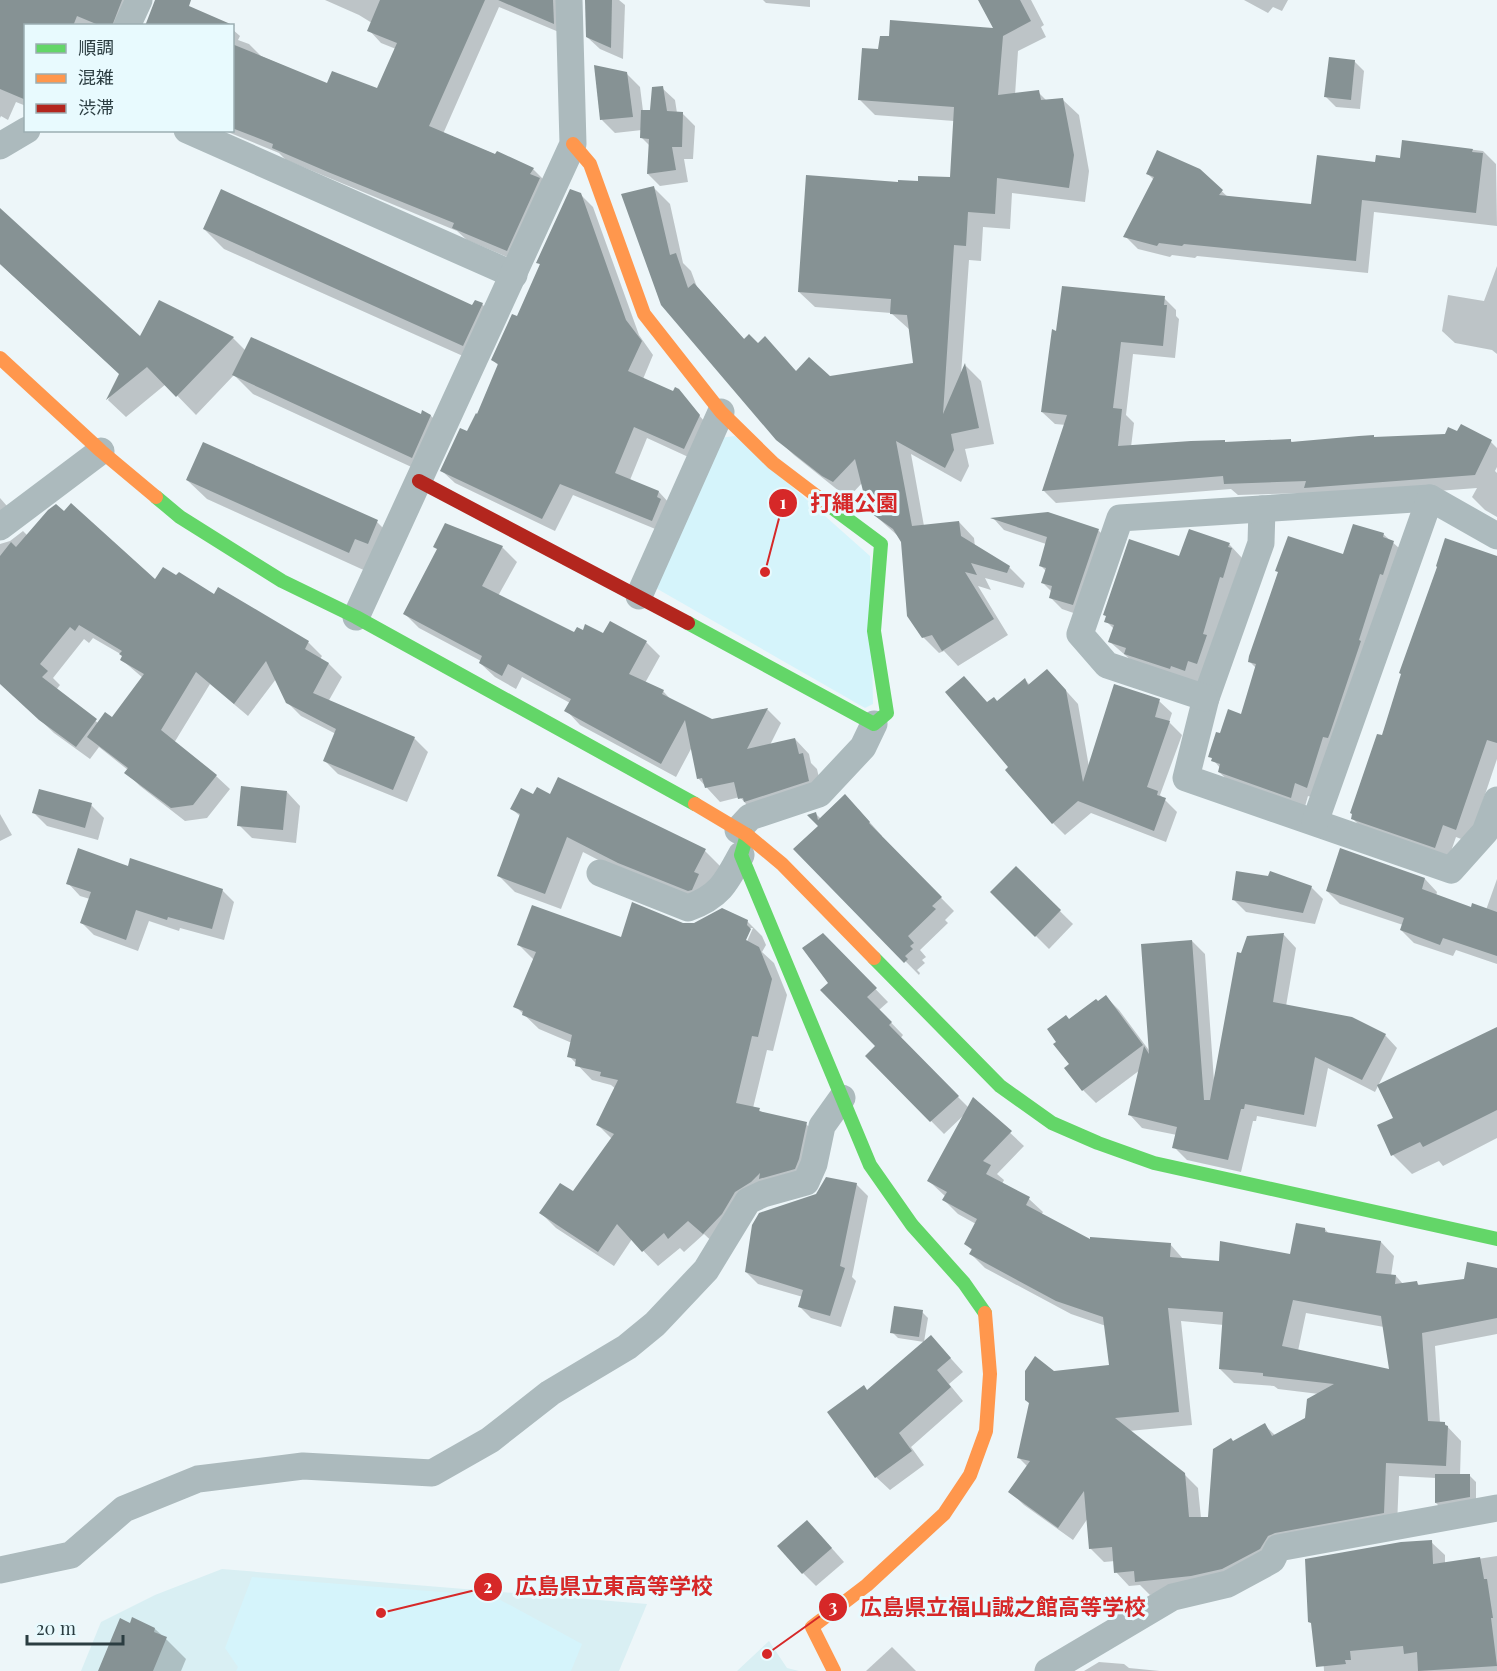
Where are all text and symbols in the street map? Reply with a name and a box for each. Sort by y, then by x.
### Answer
legend [24,24,234,132]
text: 順調 [78,35,114,59]
text: 混雑 [78,65,114,89]
text: 渋滞 [78,95,114,119]
callout: 打縄公園 [768,483,910,523]
text: 打縄公園 [810,487,898,517]
text: 1 [780,490,787,514]
callout: 広島県立東高等学校 [473,1567,725,1607]
text: 広島県立東高等学校 [515,1570,713,1600]
text: 2 [483,1574,493,1598]
callout: 広島県立福山誠之館高等学校 [818,1587,1158,1627]
text: 広島県立福山誠之館高等学校 [860,1591,1146,1621]
text: 3 [829,1594,838,1618]
scale bar [27,1608,123,1646]
text: 20 m [36,1616,76,1640]

